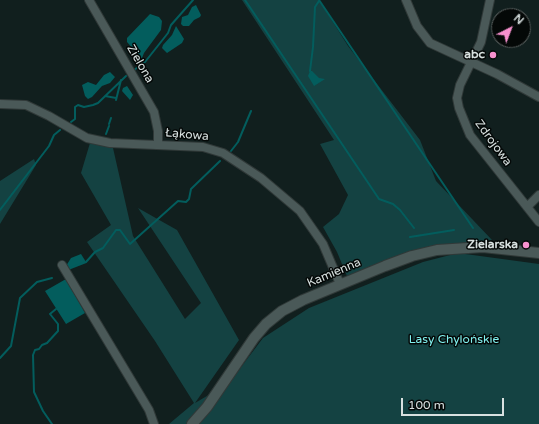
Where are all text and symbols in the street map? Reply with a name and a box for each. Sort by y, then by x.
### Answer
north arrow [491,8,531,48]
text: N [511,12,526,27]
street label: Zielona [123,42,157,86]
place label: abc [464,48,485,62]
marker: abc [488,50,498,60]
street label: Zdrojowa [471,117,515,169]
street label: Łąkowa [165,126,209,144]
place label: Zielarska [467,238,518,252]
marker: Zielarska [521,240,531,250]
street label: Kamienna [305,255,363,291]
park label: Lasy Chylońskie [409,333,499,347]
scale bar [403,390,506,416]
text: 100 m [408,398,445,412]

